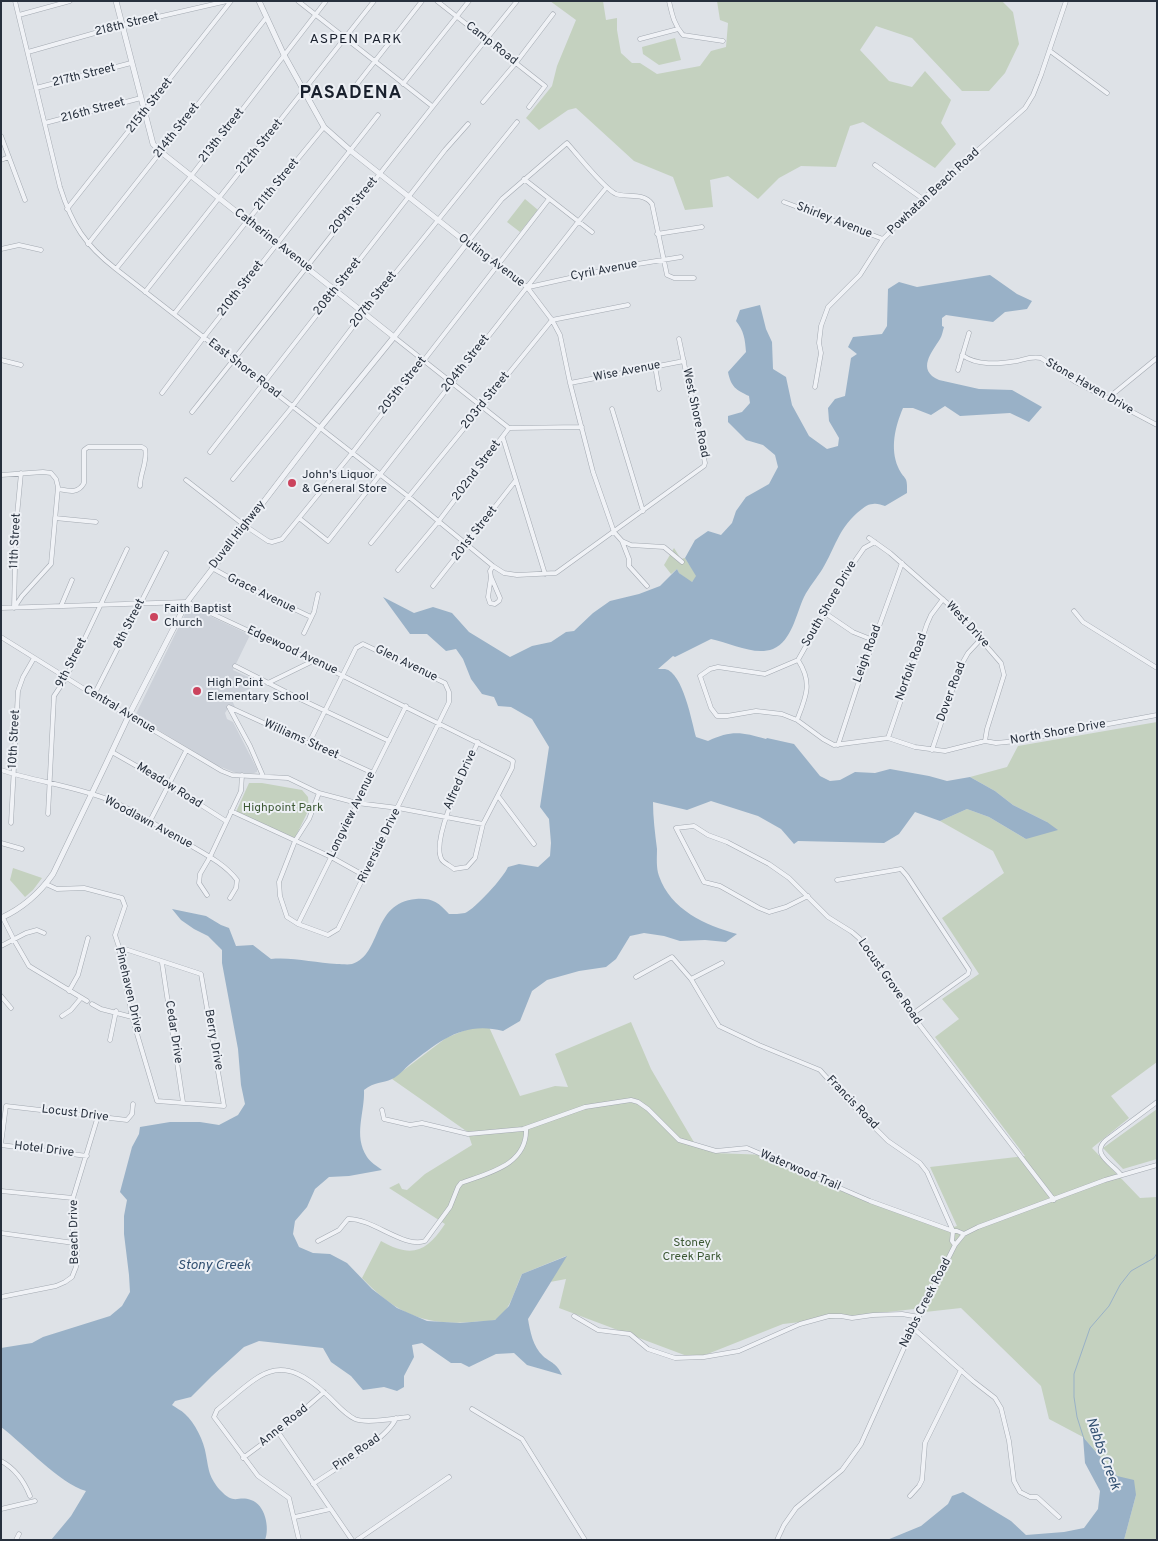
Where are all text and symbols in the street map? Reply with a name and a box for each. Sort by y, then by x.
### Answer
street label: 218th Street [93,10,161,40]
street label: Camp Road [462,19,520,69]
district label: ASPEN PARK [308,32,404,48]
street label: 217th Street [51,61,117,91]
street label: 215th Street [124,75,176,137]
district label: PASADENA [299,83,403,105]
street label: 216th Street [59,96,127,126]
street label: 214th Street [151,101,203,161]
street label: 213th Street [196,106,248,166]
street label: 212th Street [234,117,286,177]
street label: Powhatan Beach Road [885,146,983,238]
street label: 211th Street [252,156,302,214]
street label: 209th Street [327,175,381,237]
street label: Shirley Avenue [794,200,874,242]
street label: Catherine Avenue [231,206,315,276]
street label: Outing Avenue [455,231,527,291]
street label: 208th Street [311,255,365,319]
street label: Cyril Avenue [569,257,639,285]
street label: 210th Street [215,258,267,320]
street label: 207th Street [348,269,400,331]
street label: 204th Street [439,332,493,396]
street label: East Shore Road [205,336,283,402]
street label: 205th Street [376,354,430,418]
street label: Stone Haven Drive [1042,356,1136,418]
street label: Wise Avenue [592,358,662,386]
street label: West Shore Road [678,367,712,459]
street label: 203rd Street [459,370,513,432]
street label: 202nd Street [450,438,504,504]
place label: John's Liquor & General Store [302,469,387,497]
marker: John's Liquor & General Store [286,477,298,489]
street label: Duvall Highway [207,498,269,572]
street label: 201st Street [449,504,501,564]
street label: 11th Street [7,513,25,569]
street label: South Shore Drive [799,558,861,650]
street label: Grace Avenue [224,571,298,617]
street label: 8th Street [111,597,149,651]
street label: West Drive [942,599,992,651]
place label: Faith Baptist Church [164,603,232,631]
marker: Faith Baptist Church [148,611,160,623]
street label: Leigh Road [851,623,885,685]
street label: Edgewood Avenue [244,624,340,678]
street label: Norfolk Road [893,631,931,703]
street label: 9th Street [53,636,91,690]
street label: Glen Avenue [372,643,440,685]
street label: Dover Road [935,660,969,724]
place label: High Point Elementary School [207,677,309,705]
street label: Central Avenue [80,683,158,737]
marker: High Point Elementary School [191,685,203,697]
street label: 10th Street [6,709,24,769]
street label: Williams Street [261,717,341,763]
street label: North Shore Drive [1009,718,1107,748]
street label: Alfred Drive [441,748,481,812]
street label: Meadow Road [133,760,205,812]
street label: Longview Avenue [325,770,379,860]
street label: Woodlawn Avenue [101,794,195,852]
park label: Highpoint Park [243,802,323,816]
street label: Riverside Drive [356,806,404,886]
street label: Locust Grove Road [854,936,924,1028]
street label: Pinehaven Drive [111,946,145,1034]
street label: Cedar Drive [161,999,185,1065]
street label: Berry Drive [201,1008,225,1072]
street label: Francis Road [823,1073,881,1133]
street label: Locust Drive [41,1103,109,1125]
street label: Hotel Drive [13,1139,75,1161]
street label: Waterwood Trail [757,1148,843,1194]
street label: Beach Drive [67,1199,83,1265]
park label: Stoney Creek Park [662,1237,722,1265]
street label: Nabbs Creek Road [897,1256,955,1350]
water label: Stony Creek [178,1258,250,1274]
street label: Anne Road [257,1402,311,1450]
water label: Nabbs Creek [1081,1415,1123,1493]
street label: Pine Road [331,1431,383,1475]

